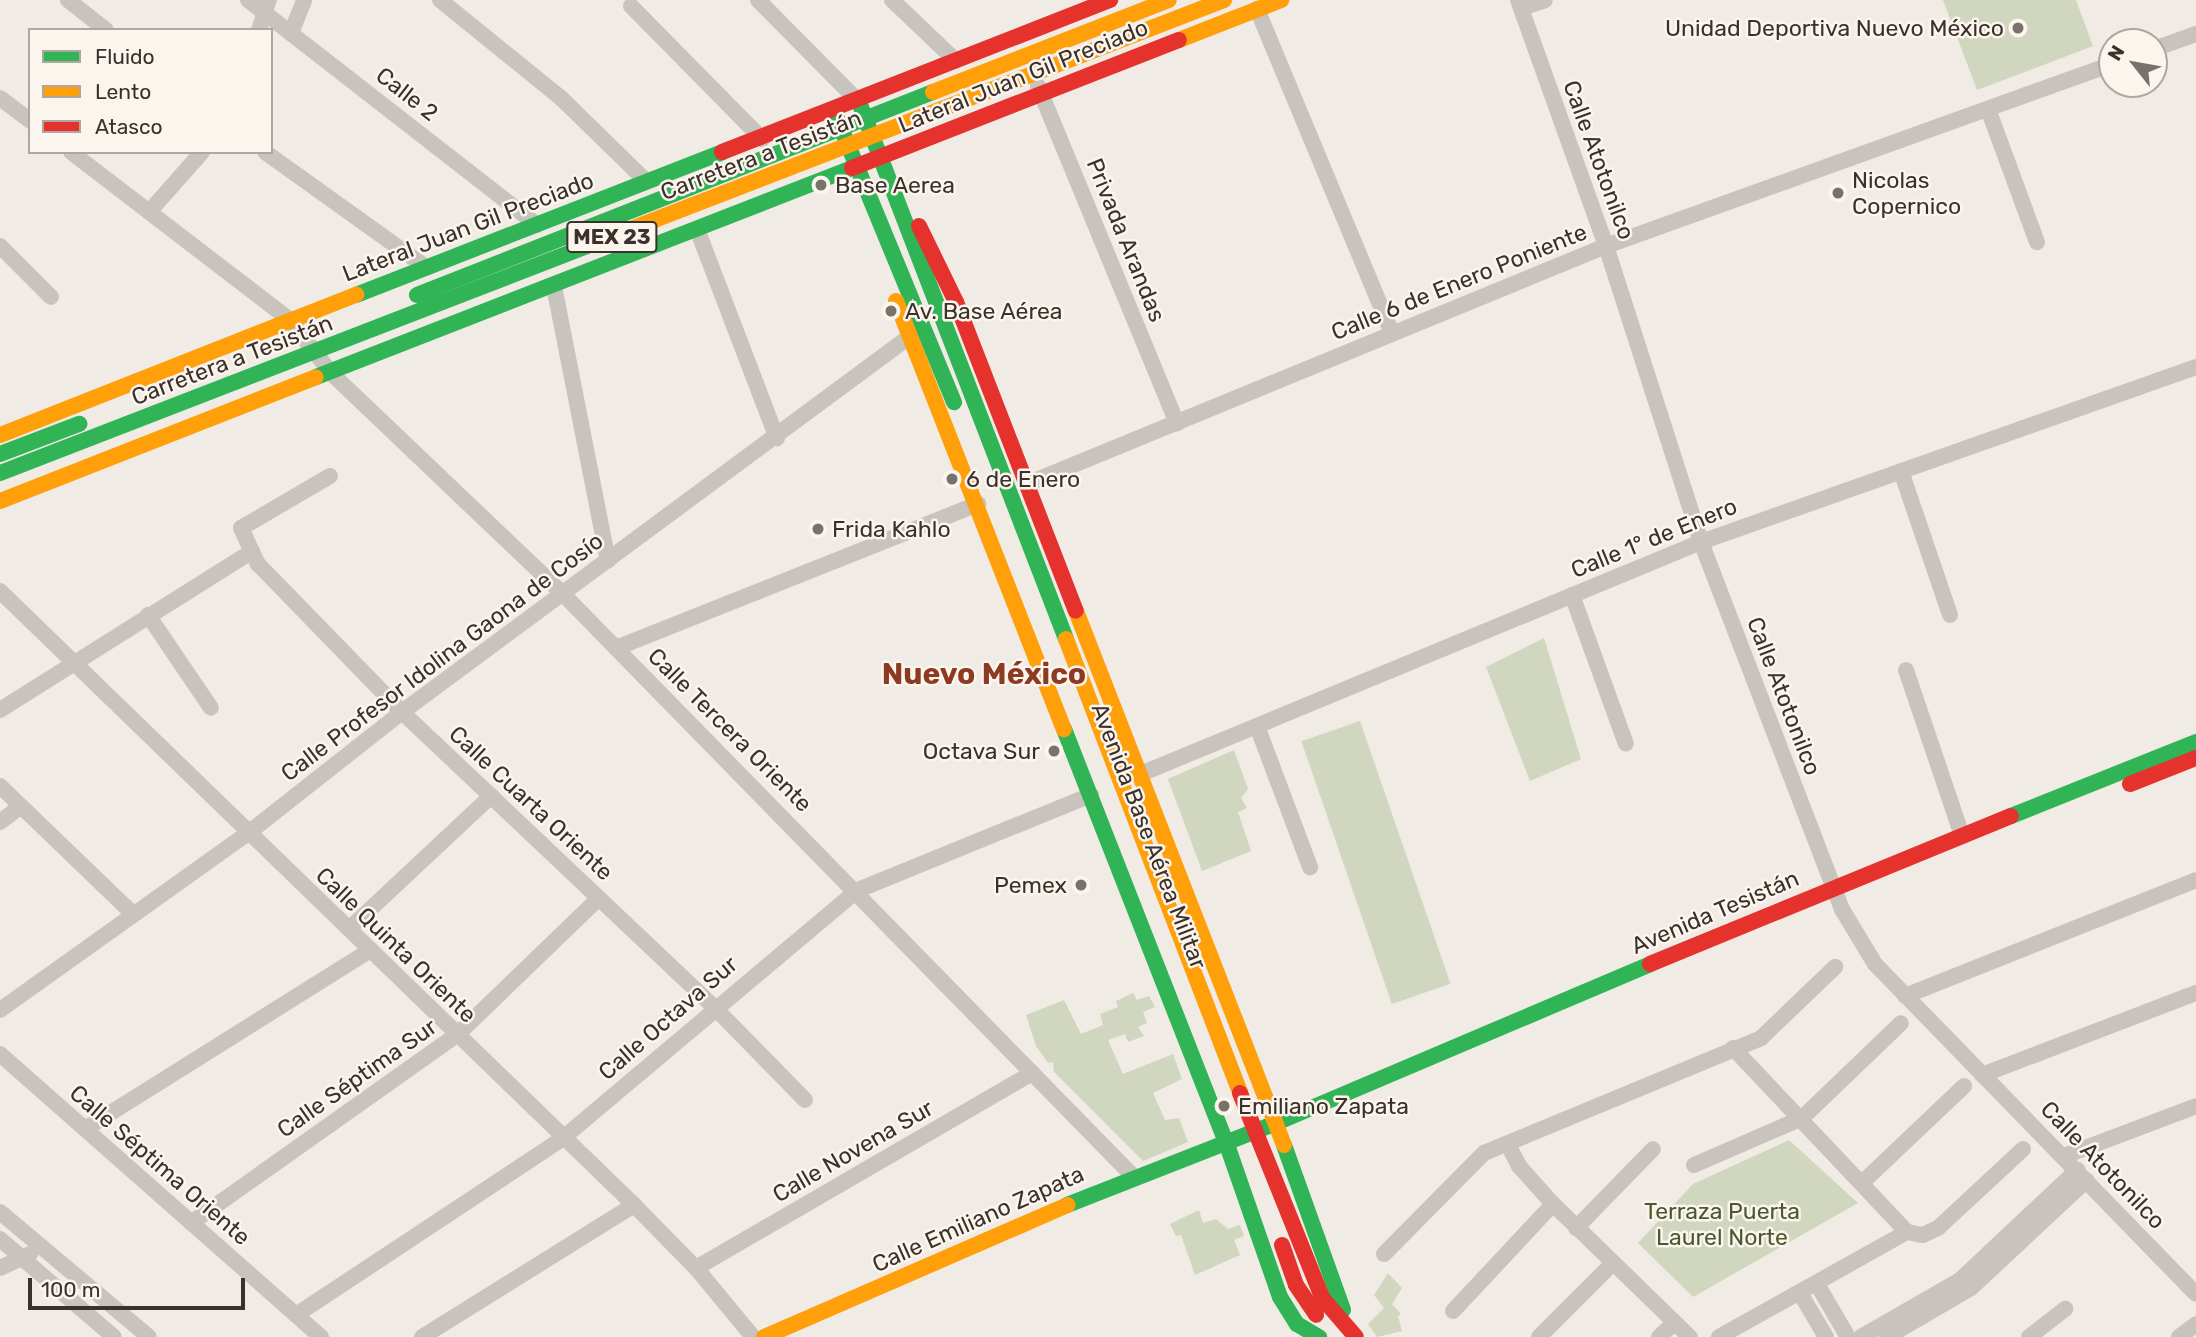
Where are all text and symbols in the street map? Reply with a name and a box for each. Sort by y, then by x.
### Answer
street label: Lateral Juan Gil Preciado [894,13,1152,139]
place label: Unidad Deportiva Nuevo México [1665,14,2004,42]
marker: Unidad Deportiva Nuevo México [2010,20,2026,36]
legend [28,28,273,154]
north arrow [2098,28,2168,98]
text: N [2103,41,2130,65]
text: Fluido [95,44,155,69]
street label: Calle 2 [370,61,444,127]
street label: Calle Atotonilco [1557,76,1641,244]
text: Lento [95,79,151,104]
street label: Carretera a Tesistán [656,104,866,206]
text: Atasco [95,114,163,139]
street label: Privada Arandas [1080,154,1172,326]
street label: Lateral Juan Gil Preciado [338,166,598,288]
place label: Nicolas Copernico [1852,166,1961,220]
place label: Base Aerea [835,171,956,199]
marker: Base Aerea [813,177,829,193]
marker: Nicolas Copernico [1830,185,1846,201]
street label: Calle 6 de Enero Poniente [1327,218,1591,346]
road number: MEX 23 [565,219,659,254]
place label: Av. Base Aérea [905,297,1063,325]
marker: Av. Base Aérea [883,303,899,319]
street label: Carretera a Tesistán [127,309,337,411]
place label: 6 de Enero [966,465,1080,493]
marker: 6 de Enero [944,471,960,487]
street label: Calle 1° de Enero [1567,492,1741,584]
place label: Frida Kahlo [832,515,951,543]
marker: Frida Kahlo [810,521,826,537]
street label: Calle Profesor Idolina Gaona de Cosío [275,527,609,787]
street label: Calle Atotonilco [1741,613,1827,779]
street label: Calle Tercera Oriente [642,642,818,818]
district label: Nuevo México [882,656,1086,692]
street label: Avenida Base Aérea Militar [1085,699,1213,973]
street label: Calle Cuarta Oriente [443,720,619,886]
place label: Octava Sur [923,737,1040,765]
marker: Octava Sur [1046,743,1062,759]
street label: Calle Quinta Oriente [310,861,482,1029]
street label: Avenida Tesistán [1627,864,1803,960]
place label: Pemex [994,871,1067,899]
marker: Pemex [1073,877,1089,893]
street label: Calle Octava Sur [593,950,743,1086]
street label: Calle Séptima Sur [272,1013,442,1143]
street label: Calle Séptima Oriente [64,1079,256,1251]
place label: Emiliano Zapata [1238,1092,1409,1120]
street label: Calle Novena Sur [768,1094,938,1208]
street label: Calle Atotonilco [2035,1095,2171,1235]
marker: Emiliano Zapata [1216,1098,1232,1114]
street label: Calle Emiliano Zapata [868,1160,1088,1278]
park label: Terraza Puerta Laurel Norte [1644,1197,1800,1251]
scale bar [32,1264,248,1308]
text: 100 m [41,1277,100,1302]

